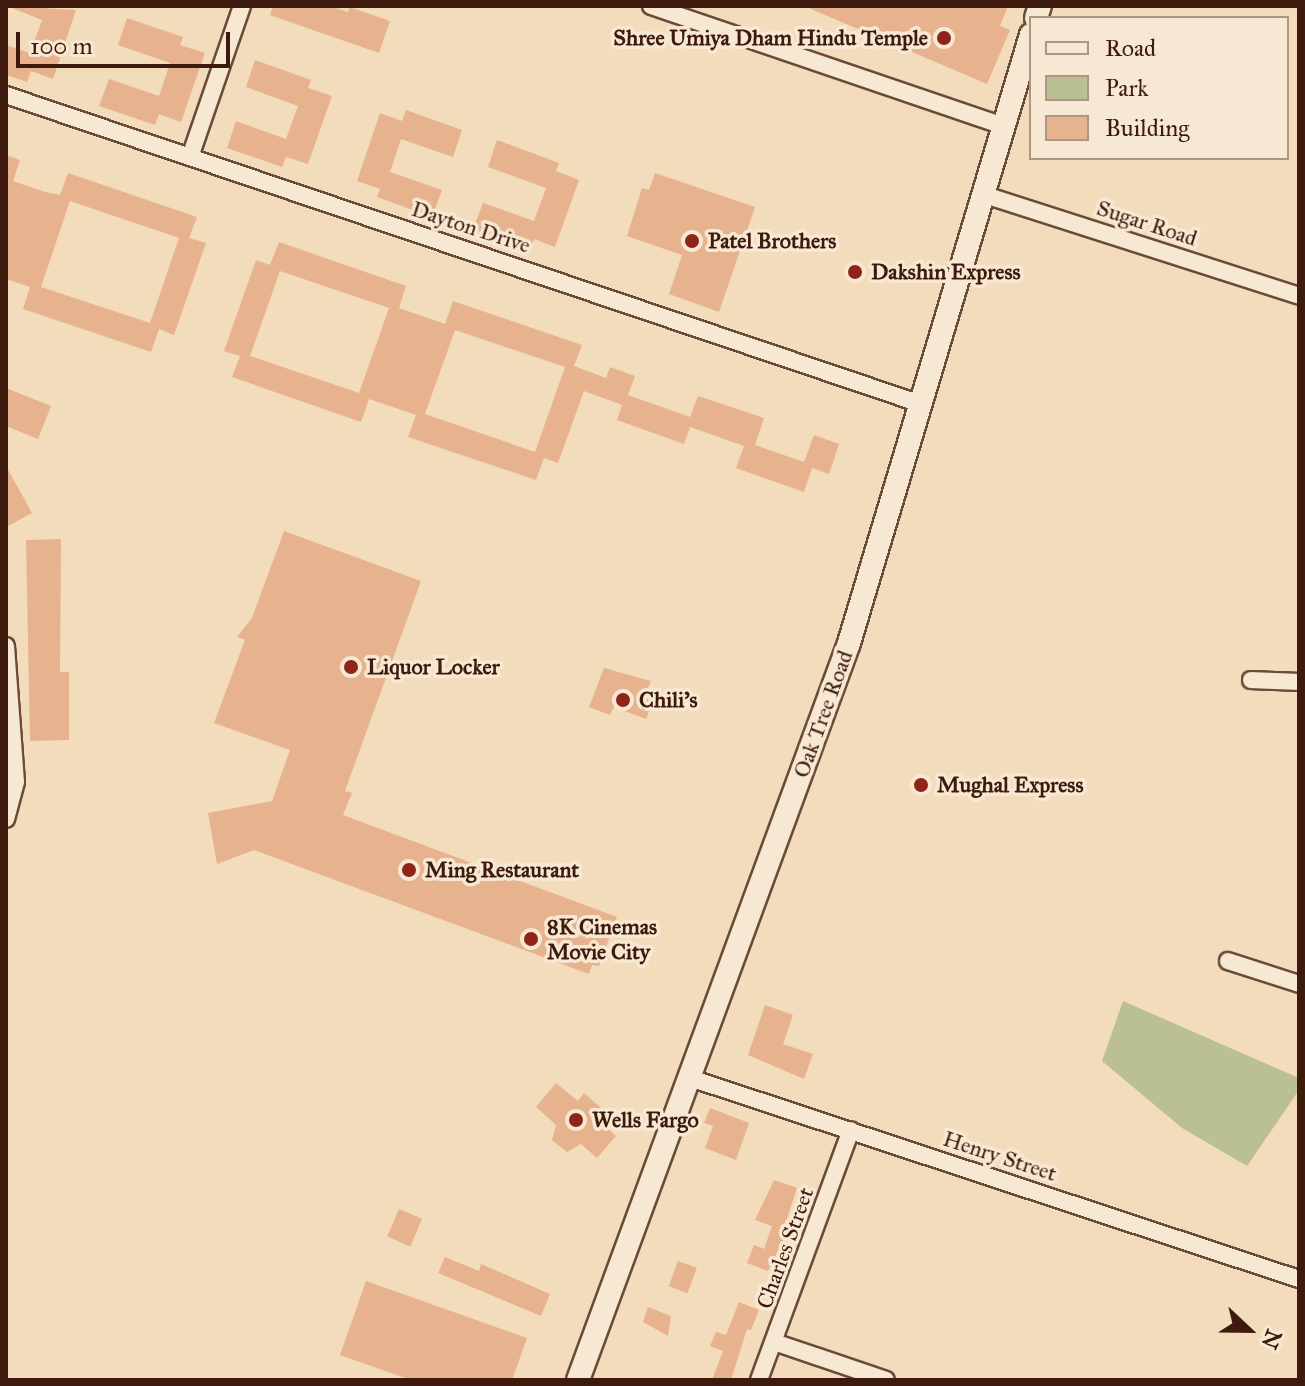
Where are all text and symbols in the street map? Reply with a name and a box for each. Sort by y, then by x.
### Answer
scale bar [20,16,234,66]
legend [1029,16,1289,160]
place label: Shree Umiya Dham Hindu Temple [613,25,928,51]
marker: Shree Umiya Dham Hindu Temple [935,29,953,47]
text: 100 m [30,31,93,61]
text: Road [1105,33,1156,63]
text: Park [1105,73,1148,103]
text: Building [1105,113,1190,143]
street label: Sugar Road [1094,194,1200,252]
street label: Dayton Drive [408,195,534,259]
place label: Patel Brothers [708,228,836,254]
marker: Patel Brothers [683,232,701,250]
place label: Dakshin Express [871,259,1021,285]
marker: Dakshin Express [846,263,864,281]
street label: Oak Tree Road [788,647,858,781]
place label: Liquor Locker [367,654,500,680]
marker: Liquor Locker [342,658,360,676]
place label: Chili's [639,687,698,713]
marker: Chili's [614,691,632,709]
place label: Mughal Express [937,772,1083,798]
marker: Mughal Express [912,776,930,794]
place label: Ming Restaurant [425,857,579,883]
marker: Ming Restaurant [400,861,418,879]
place label: 8K Cinemas Movie City [547,913,657,964]
marker: 8K Cinemas Movie City [522,930,540,948]
place label: Wells Fargo [592,1107,699,1133]
marker: Wells Fargo [567,1111,585,1129]
street label: Henry Street [940,1125,1060,1187]
street label: Charles Street [751,1184,819,1312]
north arrow [1209,1290,1289,1370]
text: N [1256,1325,1288,1353]

